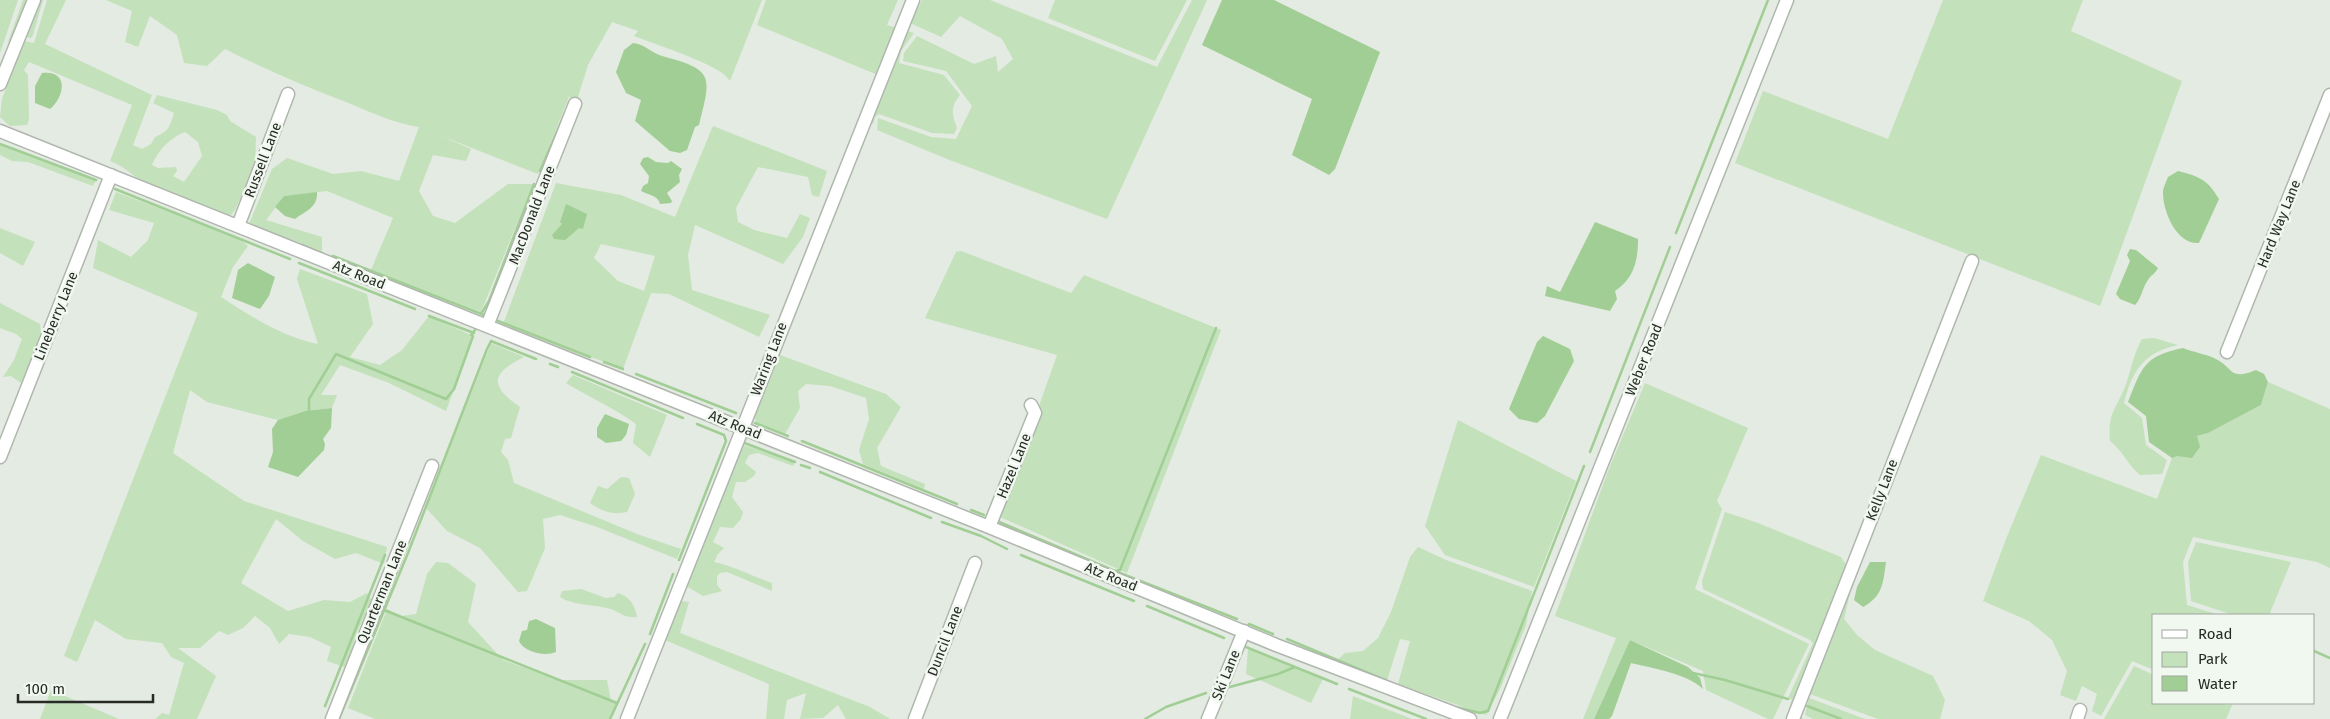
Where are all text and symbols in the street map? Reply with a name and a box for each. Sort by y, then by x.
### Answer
street label: Russell Lane [241,120,285,200]
street label: MacDonald Lane [505,163,559,267]
street label: Hard Way Lane [2254,177,2304,271]
street label: Atz Road [330,257,388,293]
street label: Lineberry Lane [30,269,82,363]
street label: Waring Lane [747,320,791,398]
street label: Weber Road [1622,321,1666,399]
street label: Atz Road [706,407,764,443]
street label: Hazel Lane [993,431,1035,501]
street label: Kelly Lane [1862,457,1902,523]
street label: Quarterman Lane [353,538,411,646]
street label: Atz Road [1082,559,1140,595]
street label: Duncil Lane [924,603,966,679]
legend [2152,614,2315,704]
text: Road [2198,625,2233,643]
street label: Ski Lane [1208,647,1244,703]
text: Park [2198,650,2228,668]
scale bar [18,672,152,704]
text: Water [2198,675,2237,693]
text: 100 m [25,680,65,698]

